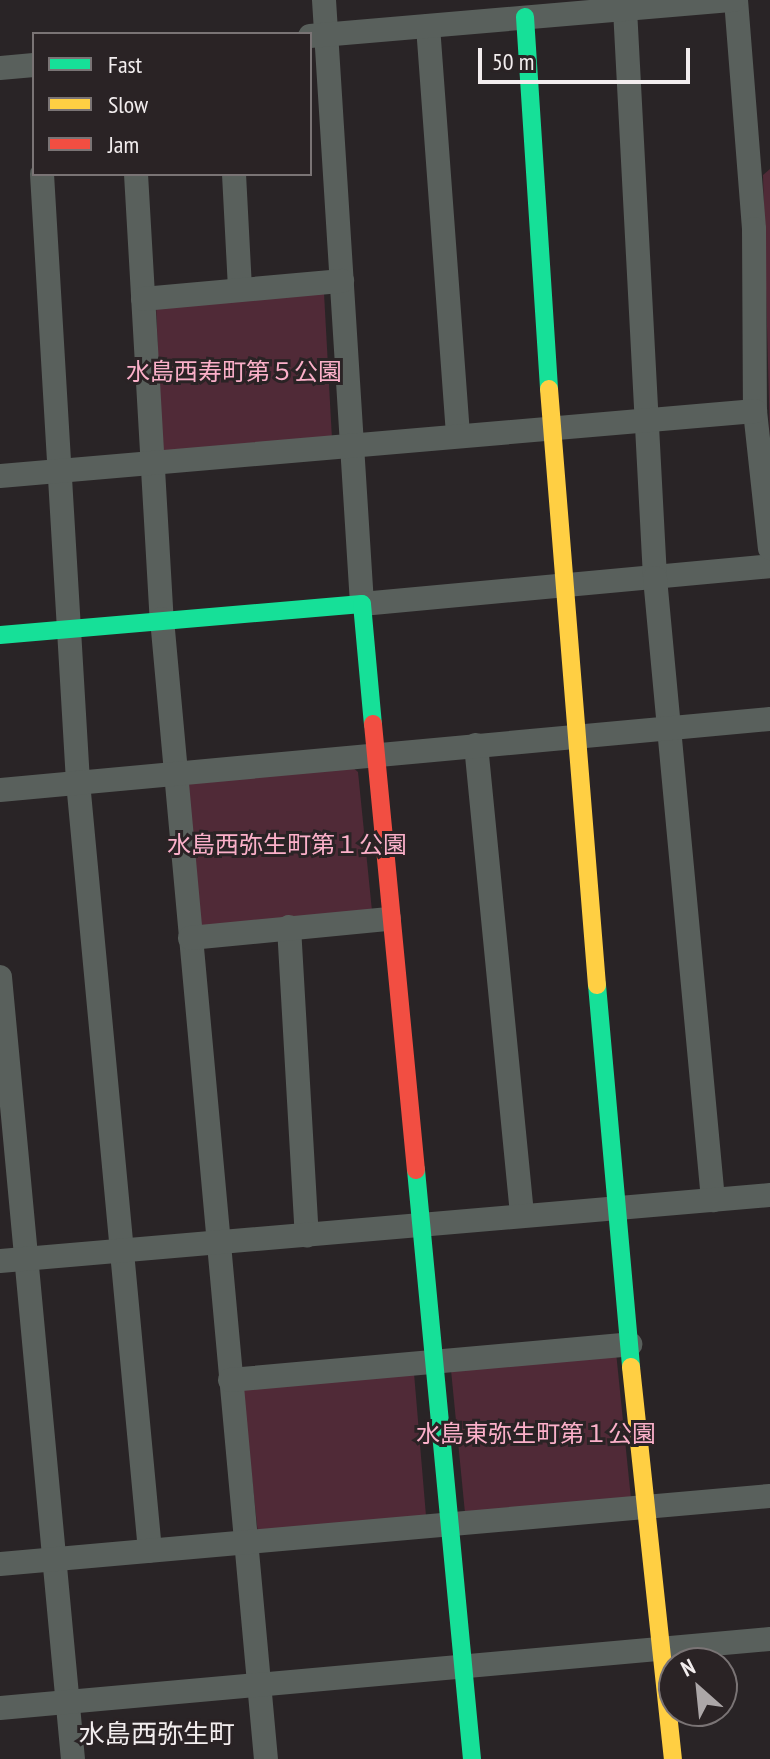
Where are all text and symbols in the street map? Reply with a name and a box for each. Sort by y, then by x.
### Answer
legend [32,32,312,176]
scale bar [482,32,694,82]
text: 50 m [492,46,534,77]
text: Fast [108,49,142,80]
text: Slow [108,89,148,120]
text: Jam [108,129,139,160]
park label: 水島西寿町第５公園 [126,358,342,386]
park label: 水島西弥生町第１公園 [167,831,407,859]
park label: 水島東弥生町第１公園 [416,1420,656,1448]
north arrow [658,1647,738,1727]
text: N [676,1652,700,1683]
district label: 水島西弥生町 [79,1718,235,1750]

